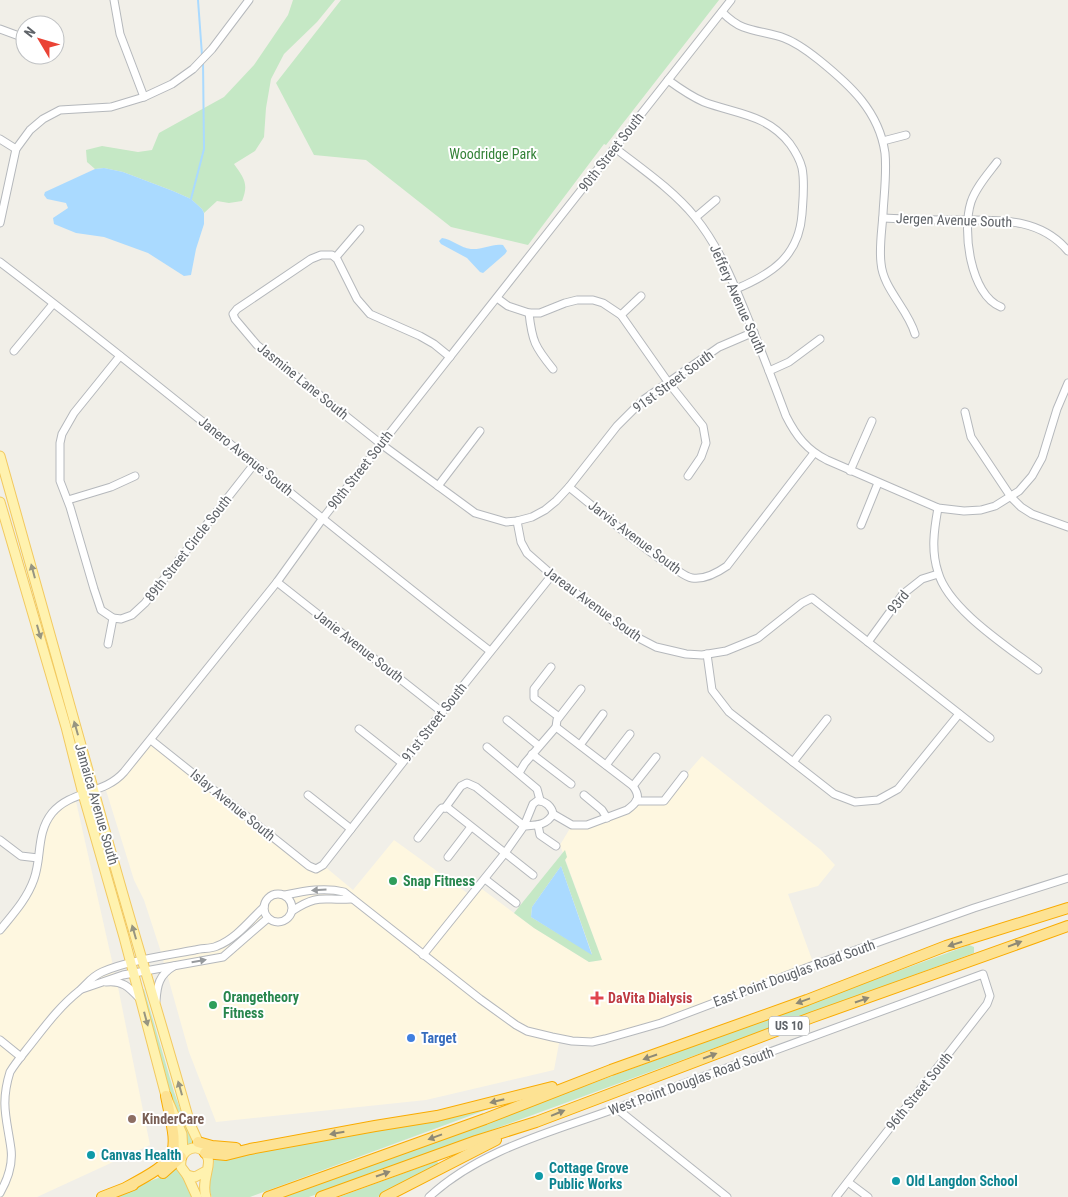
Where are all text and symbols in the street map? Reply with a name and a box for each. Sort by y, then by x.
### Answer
north arrow [15,15,65,65]
text: N [21,24,39,40]
street label: 90th Street South [575,109,647,195]
park label: Woodridge Park [449,146,537,162]
street label: Jergen Avenue South [896,210,1012,230]
street label: Jeffery Avenue South [707,242,769,356]
street label: Jasmine Lane South [254,340,352,422]
street label: 91st Street South [630,346,716,416]
street label: Janero Avenue South [196,413,296,499]
street label: 90th Street South [324,427,396,513]
street label: 89th Street Circle South [141,492,235,604]
street label: Jarvis Avenue South [585,497,685,577]
one-way arrow [29,563,37,578]
street label: Jareau Avenue South [541,563,645,645]
street label: 93rd [884,587,912,617]
street label: Janie Avenue South [311,606,407,686]
one-way arrow [35,625,43,640]
street label: 91st Street South [398,679,470,765]
one-way arrow [71,720,79,735]
street label: Jamaica Avenue South [72,741,122,867]
street label: Islay Avenue South [187,766,279,844]
place label: Snap Fitness [403,873,475,889]
marker: Snap Fitness [387,875,399,887]
one-way arrow [311,887,327,895]
one-way arrow [129,924,137,939]
street label: East Point Douglas Road South [711,936,877,1010]
one-way arrow [947,940,962,948]
one-way arrow [1008,940,1022,948]
one-way arrow [191,957,207,965]
place label: Orangetheory Fitness [223,989,300,1021]
place label: DaVita Dialysis [608,990,692,1006]
marker: DaVita Dialysis [590,991,604,1005]
one-way arrow [855,996,870,1004]
one-way arrow [795,997,810,1005]
marker: Orangetheory Fitness [207,999,219,1011]
one-way arrow [142,1012,150,1027]
road number: US 10 [769,1016,809,1036]
place label: Target [421,1030,457,1046]
marker: Target [405,1032,417,1044]
street label: West Point Douglas Road South [606,1044,776,1118]
street label: 96th Street South [883,1049,955,1133]
one-way arrow [703,1052,718,1060]
one-way arrow [642,1053,657,1061]
one-way arrow [175,1080,183,1095]
one-way arrow [489,1098,504,1106]
one-way arrow [550,1109,565,1116]
place label: KinderCare [142,1111,205,1127]
marker: KinderCare [126,1113,138,1125]
one-way arrow [329,1129,345,1137]
one-way arrow [427,1134,442,1141]
place label: Canvas Health [101,1147,182,1163]
marker: Canvas Health [85,1149,97,1161]
place label: Cottage Grove Public Works [549,1160,629,1192]
one-way arrow [376,1170,391,1177]
marker: Cottage Grove Public Works [533,1170,545,1182]
place label: Old Langdon School [906,1173,1018,1189]
marker: Old Langdon School [890,1175,902,1187]

